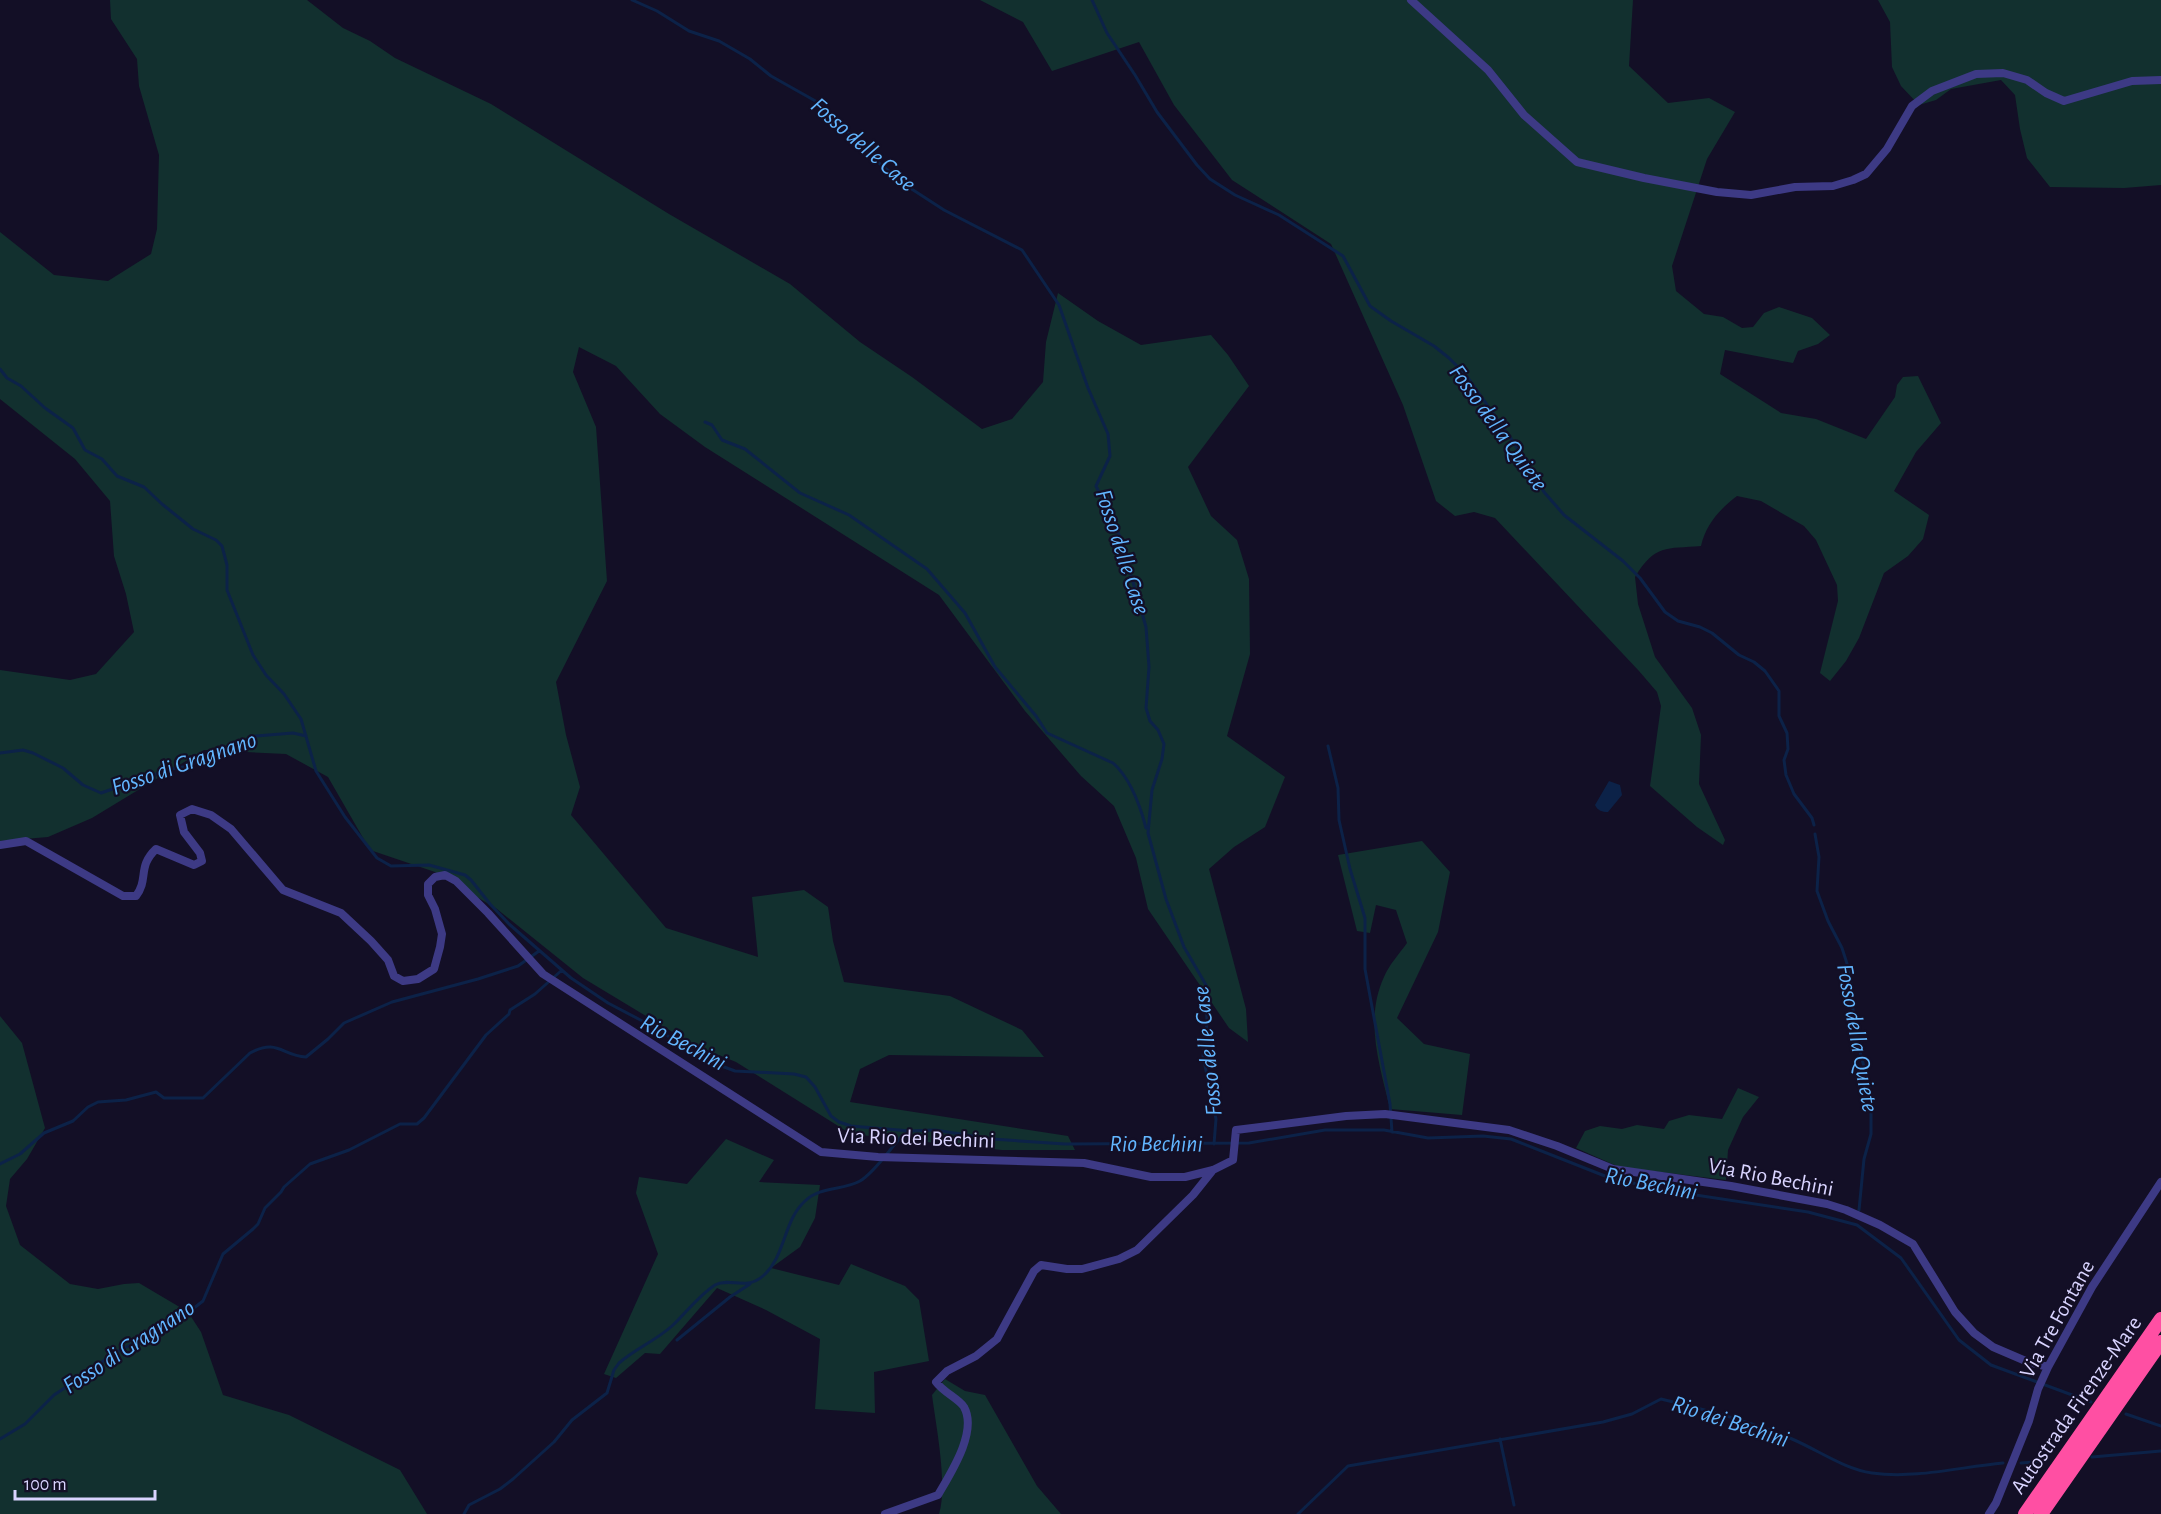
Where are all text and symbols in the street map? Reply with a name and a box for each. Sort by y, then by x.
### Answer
water label: Fosso delle Case [806,93,920,197]
water label: Fosso della Quiete [1444,360,1552,496]
water label: Fosso delle Case [1090,486,1154,618]
water label: Fosso di Gragnano [108,728,260,800]
water label: Fosso della Quiete [1832,962,1882,1114]
water label: Fosso delle Case [1189,985,1227,1117]
water label: Rio Bechini [636,1010,730,1076]
street label: Via Rio dei Bechini [837,1124,995,1152]
water label: Rio Bechini [1109,1132,1203,1156]
street label: Via Rio Bechini [1706,1154,1836,1200]
water label: Rio Bechini [1603,1163,1699,1205]
street label: Via Tre Fontane [2016,1256,2098,1382]
water label: Fosso di Gragnano [59,1295,199,1398]
street label: Autostrada Firenze-Mare [2006,1312,2146,1498]
water label: Rio dei Bechini [1668,1392,1792,1452]
scale bar [15,1463,154,1501]
text: 100 m [24,1476,67,1494]

